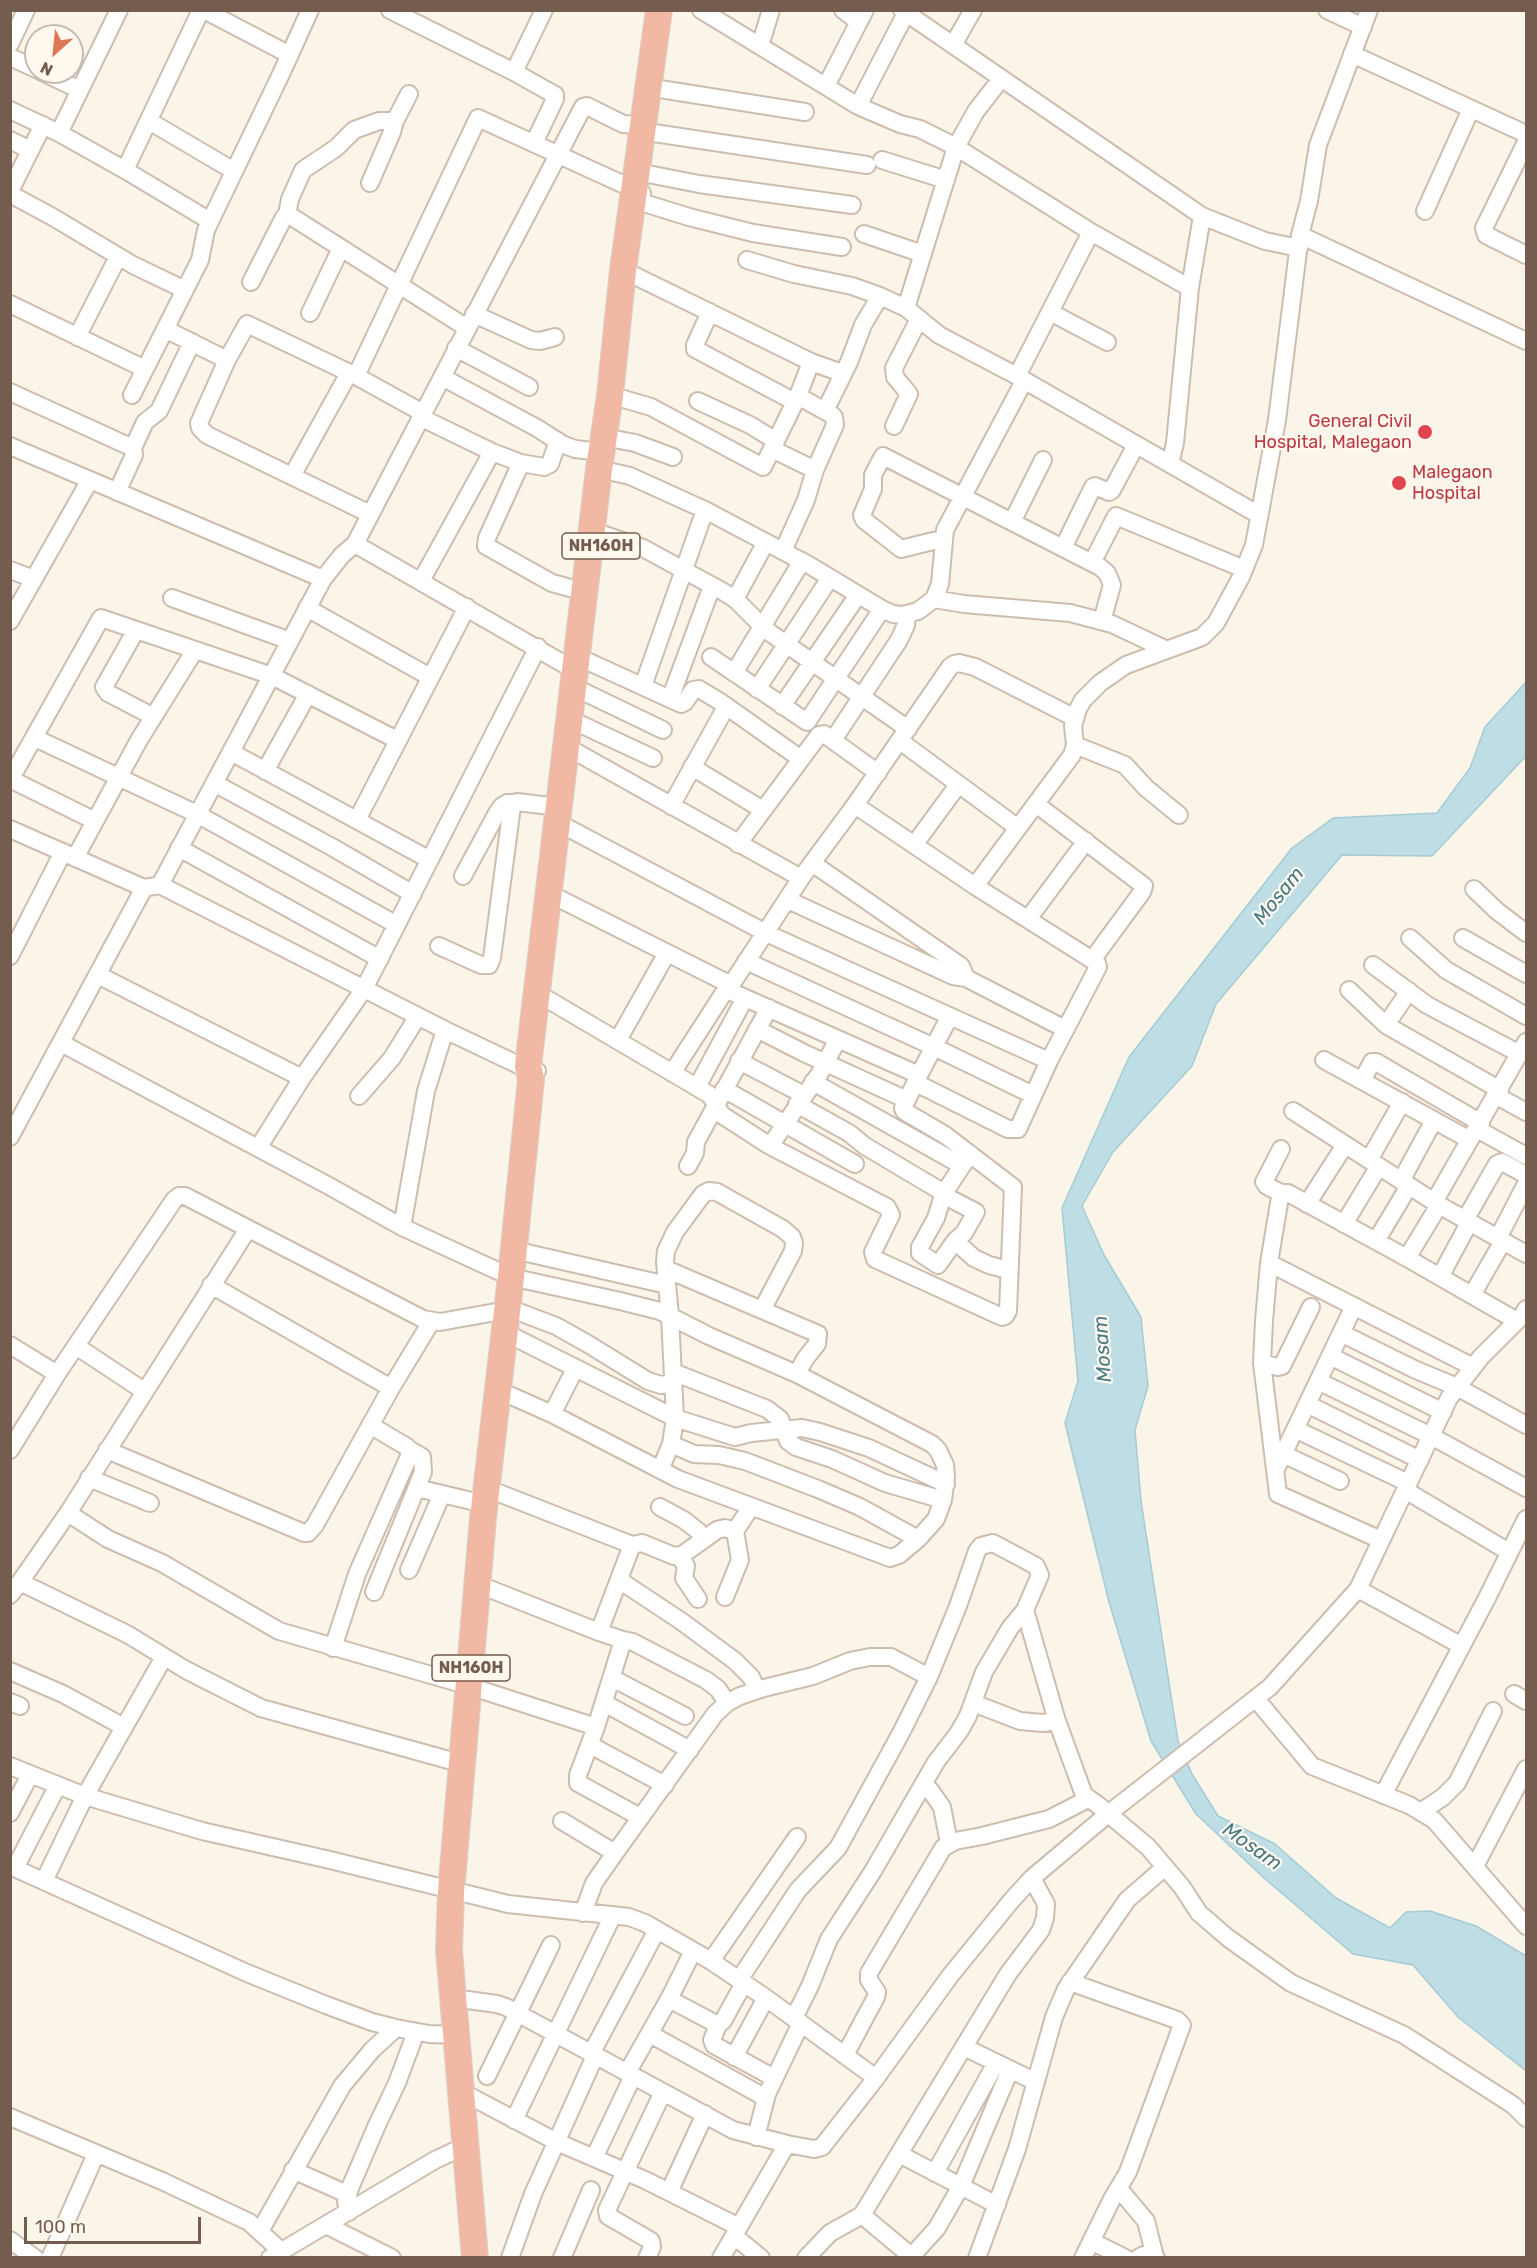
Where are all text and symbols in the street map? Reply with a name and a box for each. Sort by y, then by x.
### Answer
north arrow [24,24,84,84]
text: N [37,58,56,80]
place label: General Civil Hospital, Malegaon [1254,411,1412,454]
marker: General Civil Hospital, Malegaon [1416,423,1434,441]
place label: Malegaon Hospital [1412,462,1493,504]
marker: Malegaon Hospital [1390,474,1408,492]
road number: NH160H [562,533,640,559]
water label: Mosam [1249,862,1309,930]
water label: Mosam [1089,1315,1117,1383]
road number: NH160H [432,1655,510,1681]
water label: Mosam [1218,1818,1286,1876]
scale bar [27,2205,204,2243]
text: 100 m [35,2216,86,2238]

